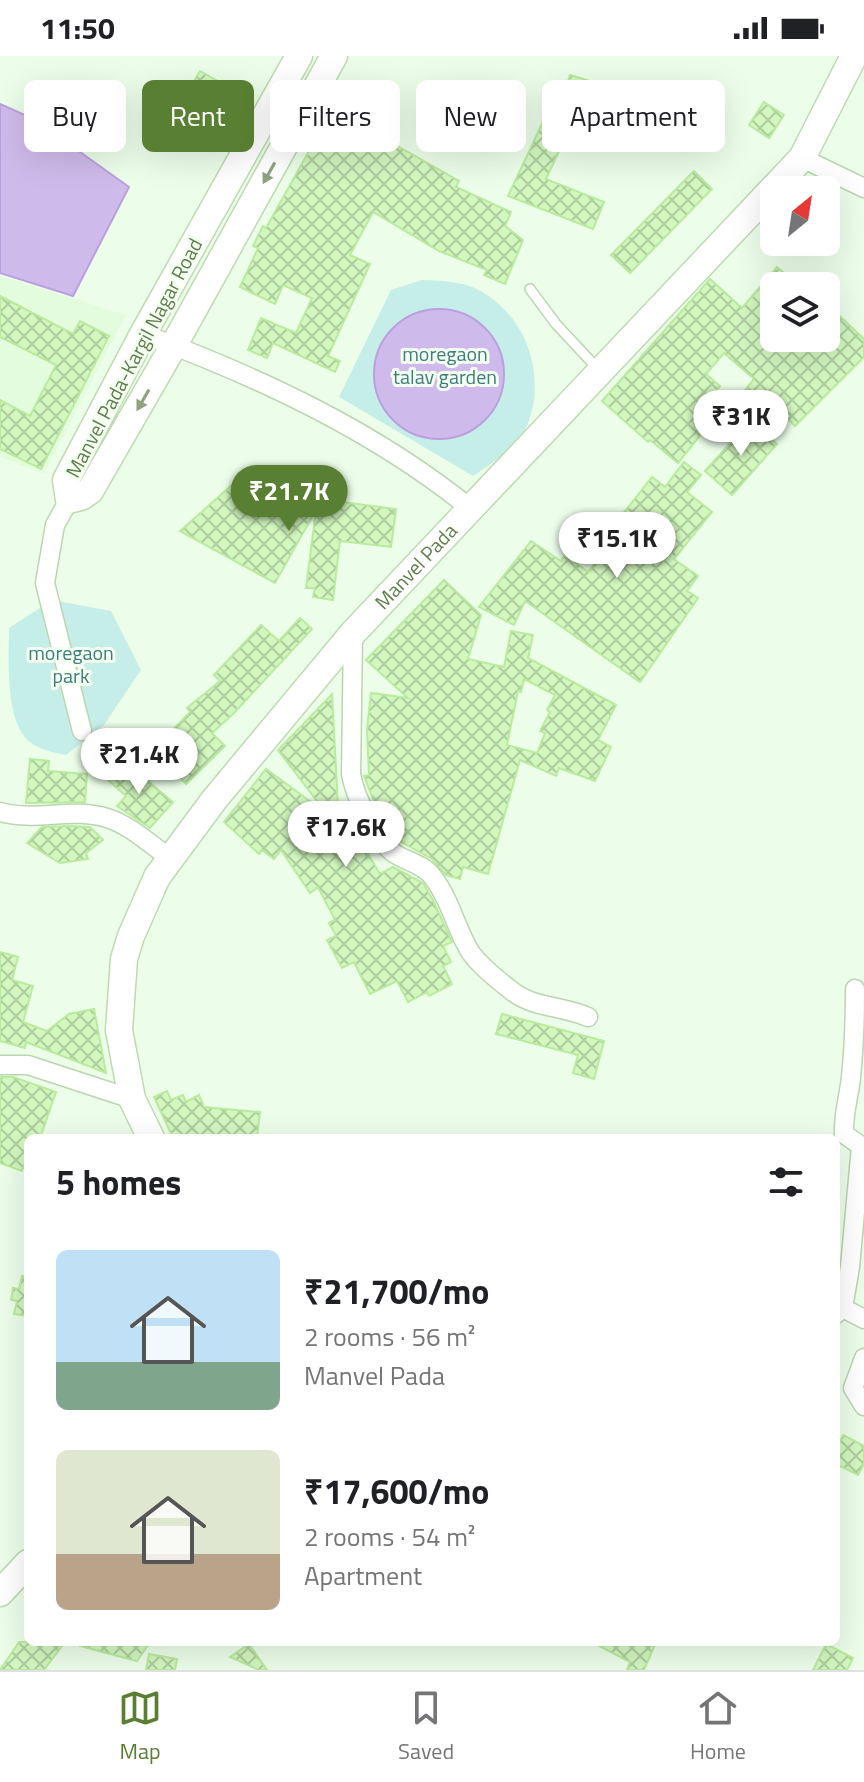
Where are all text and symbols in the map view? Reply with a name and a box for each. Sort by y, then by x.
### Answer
text: 11:50 [40,5,115,51]
chip: Buy [24,80,126,152]
chip: Rent [142,80,254,152]
chip: Filters [270,80,400,152]
chip: New [416,80,526,152]
chip: Apartment [542,80,725,152]
one-way arrow [263,162,276,185]
north arrow [760,176,840,256]
map controls [760,176,840,352]
street label: Manvel Pada-Kargil Nagar Road [57,232,210,483]
button: layers [760,272,840,352]
park label: moregaon talav garden [393,338,497,392]
one-way arrow [136,389,150,411]
pin: ₹31K [694,390,788,458]
text: ₹31K [711,396,771,435]
pin: ₹21.7K [224,465,354,533]
text: ₹21.7K [249,471,329,510]
pin: ₹15.1K [552,512,682,580]
street label: Manvel Pada [367,516,464,616]
text: ₹15.1K [577,518,657,557]
park label: moregaon park [28,637,114,691]
pin: ₹21.4K [74,728,204,796]
text: ₹21.4K [99,734,179,773]
pin: ₹17.6K [281,801,411,869]
text: ₹17.6K [306,807,386,846]
text: 5 homes [56,1156,181,1208]
icon: filters [764,1160,808,1204]
text: ₹21,700/mo [304,1265,489,1317]
icon: home [120,1282,216,1378]
text: 2 rooms · 56 m² [304,1317,475,1356]
text: Manvel Pada [304,1356,445,1395]
text: ₹17,600/mo [304,1465,489,1517]
icon: home [120,1482,216,1578]
text: 2 rooms · 54 m² [304,1517,475,1556]
text: Apartment [304,1556,422,1595]
tab: Map [118,1686,162,1768]
tab: Saved [398,1686,454,1768]
tab: Home [690,1686,746,1768]

